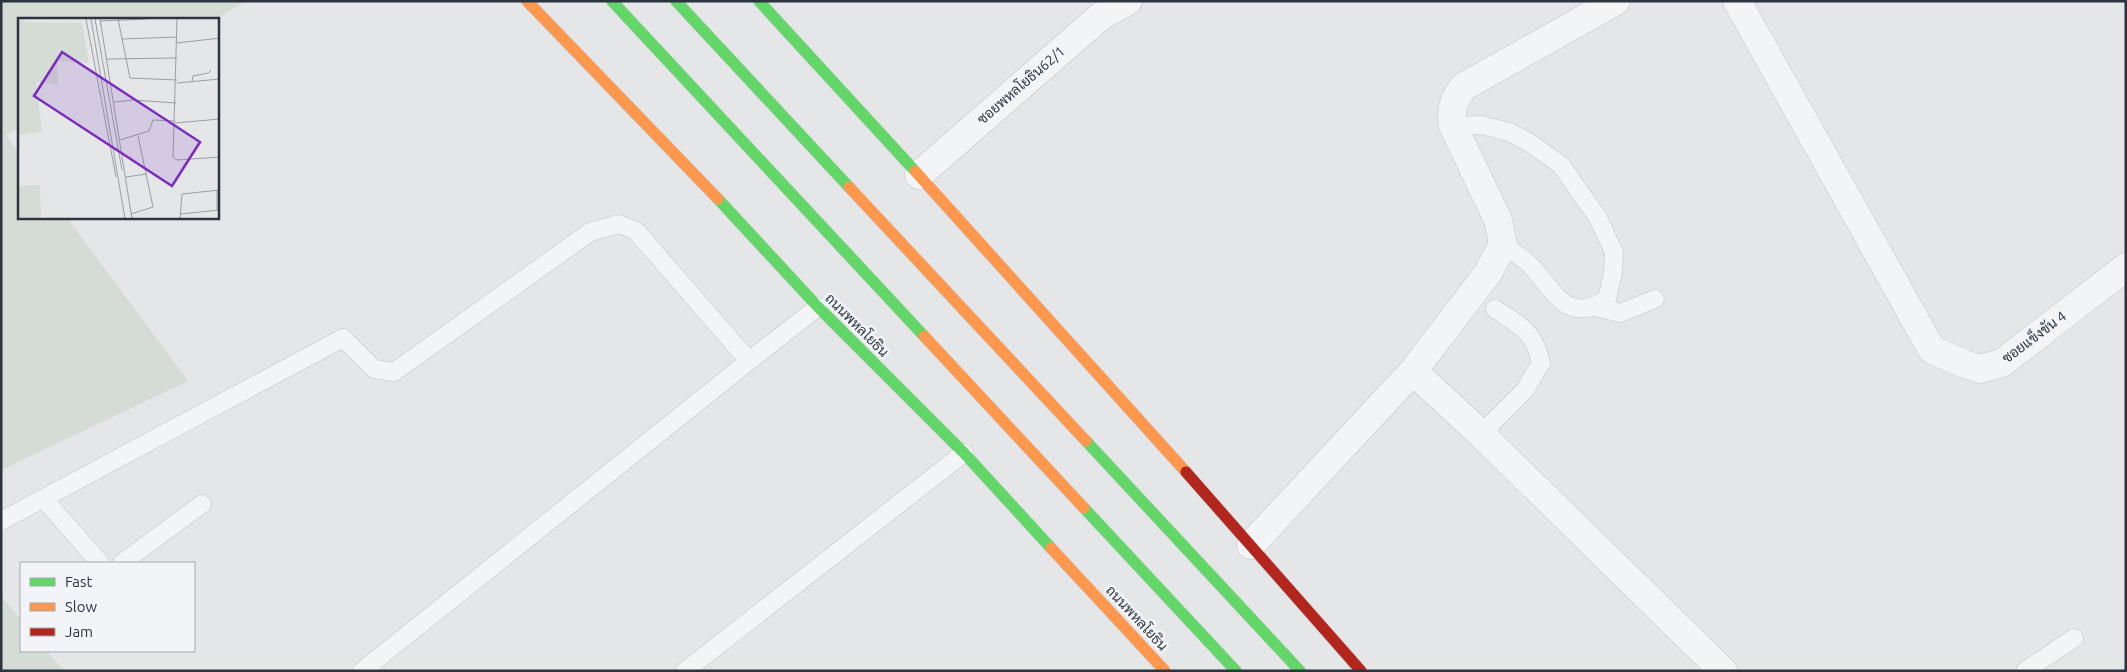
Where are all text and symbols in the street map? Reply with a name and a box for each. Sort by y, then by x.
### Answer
inset map [18,18,219,219]
street label: ซอยพหลโยธิน62/1 [974,43,1068,127]
street label: ถนนพหลโยธิน [822,290,892,360]
street label: ซอยแข็งขัน 4 [1998,307,2069,366]
legend [20,562,195,652]
text: Fast [65,573,93,590]
street label: ถนนพหลโยธิน [1103,582,1171,654]
text: Slow [65,598,98,615]
text: Jam [65,623,93,640]

